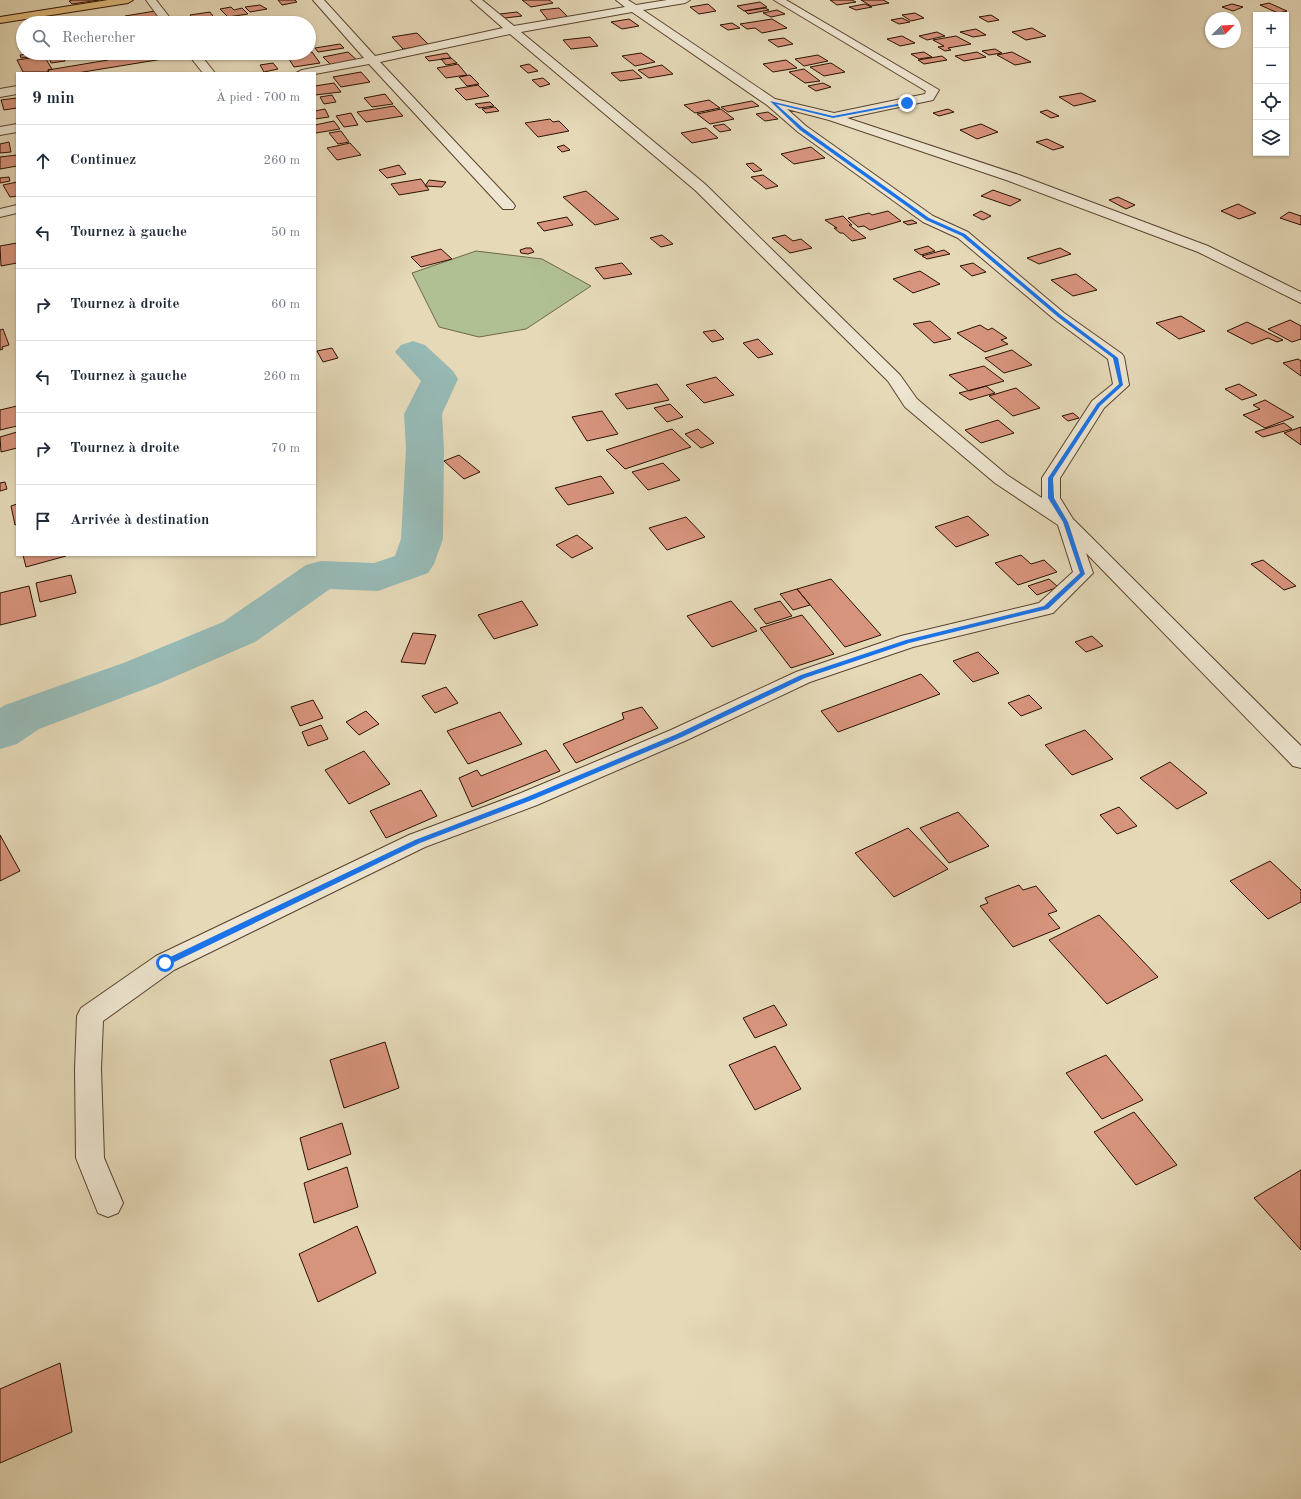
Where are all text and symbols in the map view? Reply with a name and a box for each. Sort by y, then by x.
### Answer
north arrow [1205,12,1241,48]
map controls [1253,12,1289,156]
button: + [1253,12,1289,48]
search box [16,16,316,60]
icon: search [30,27,52,49]
text: Rechercher [62,31,135,46]
button: − [1253,48,1289,84]
button: locate [1253,84,1289,120]
text: 9 min [32,90,75,107]
text: À pied · 700 m [216,91,300,104]
route end [898,94,916,112]
button: layers [1253,120,1289,156]
icon: ahead [32,150,54,172]
text: Continuez [70,153,136,168]
text: 260 m [263,154,300,167]
icon: left [32,222,54,244]
text: Tournez à gauche [70,225,187,240]
text: 50 m [271,226,300,239]
icon: right [32,294,54,316]
text: Tournez à droite [70,297,180,312]
text: 60 m [271,298,300,311]
icon: left [32,366,54,388]
text: Tournez à gauche [70,369,187,384]
text: 260 m [263,370,300,383]
icon: right [32,438,54,460]
text: Tournez à droite [70,441,180,456]
text: 70 m [271,442,300,455]
icon: arrive [32,510,54,532]
text: Arrivée à destination [70,513,209,528]
route start [156,954,174,972]

